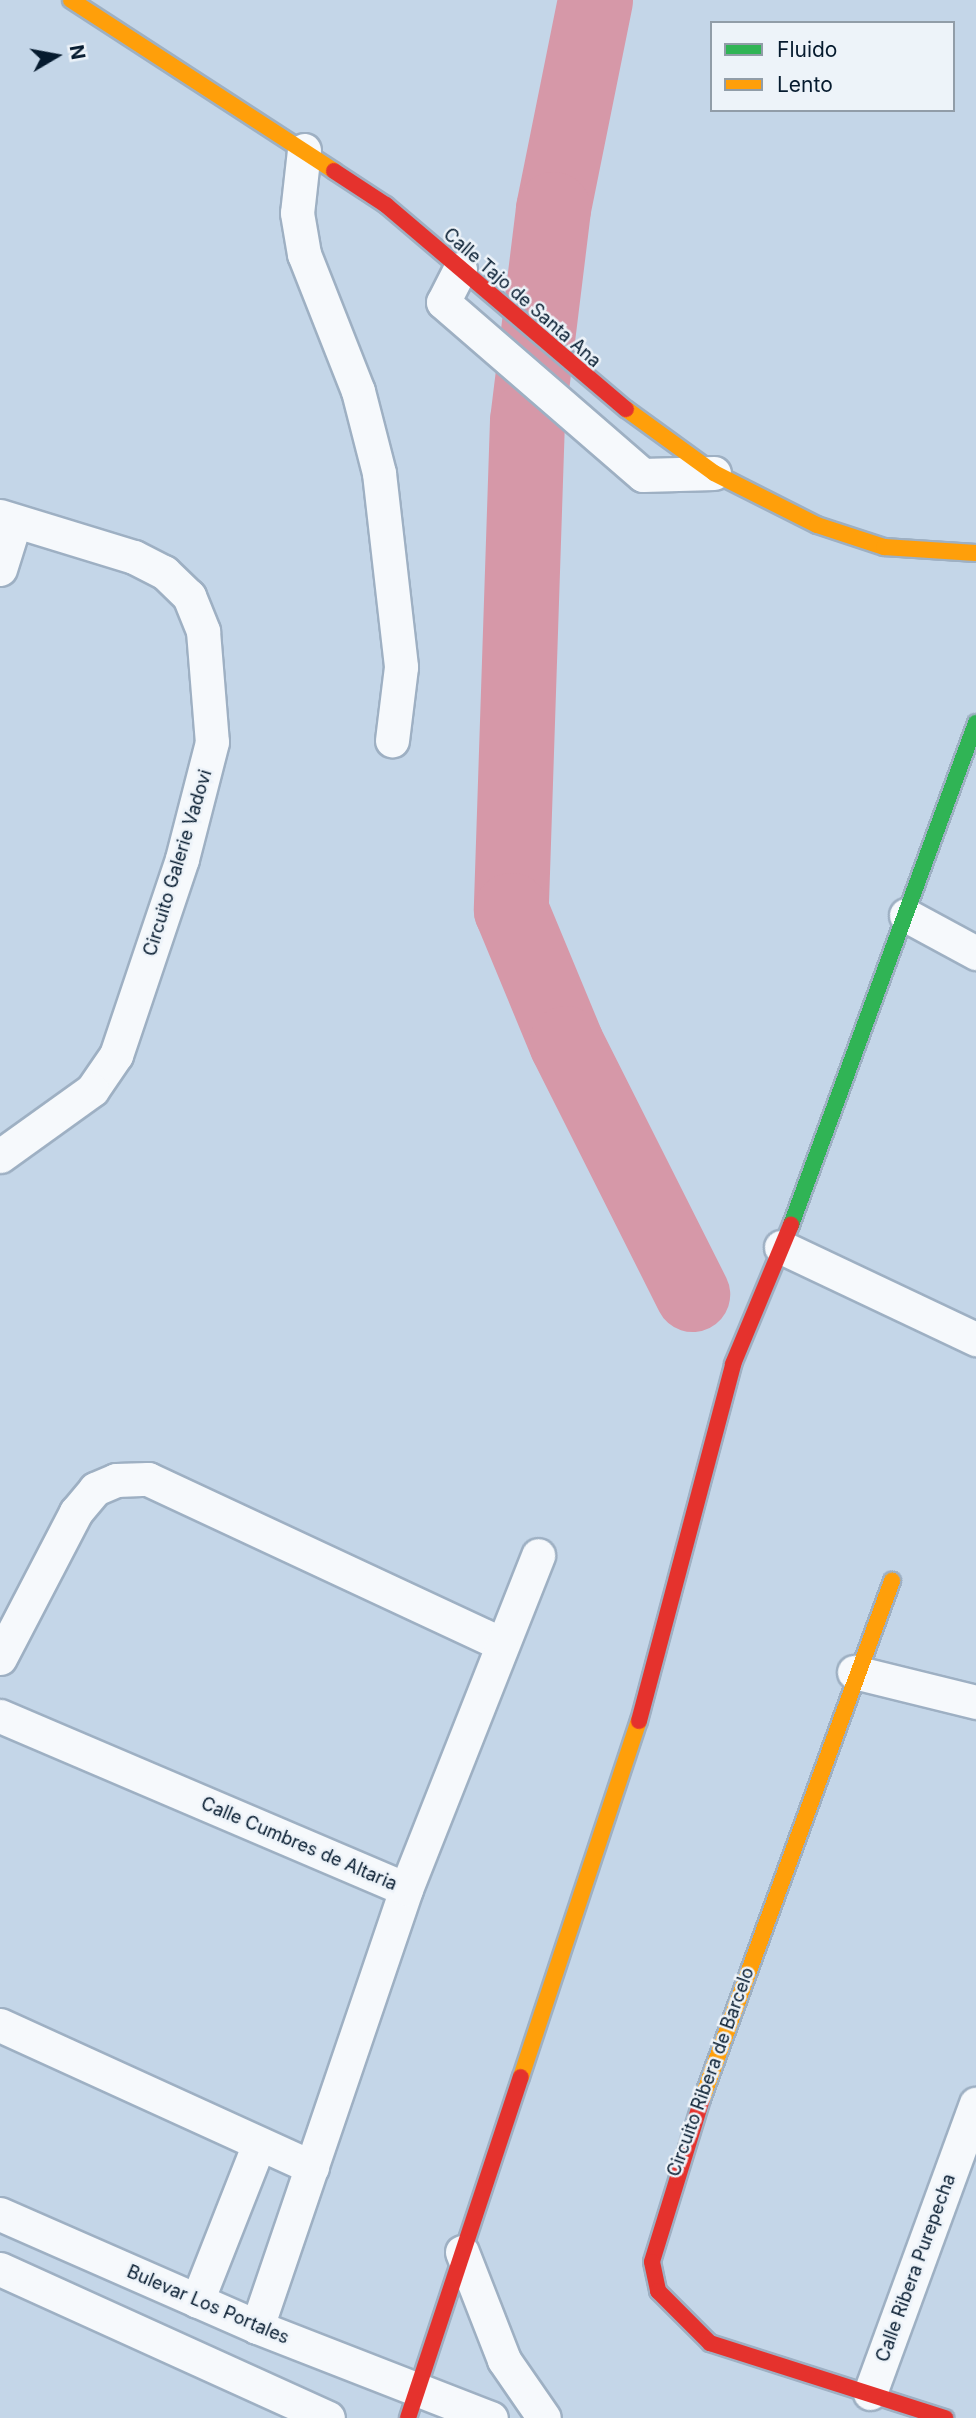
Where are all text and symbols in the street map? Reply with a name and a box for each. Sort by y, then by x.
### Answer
north arrow [21,21,91,91]
legend [710,21,955,112]
text: Fluido [777,37,837,62]
text: N [65,43,90,61]
text: Lento [777,72,833,97]
street label: Calle Tajo de Santa Ana [439,224,605,372]
street label: Circuito Galerie Vadovi [139,767,217,959]
street label: Calle Cumbres de Altaria [198,1793,400,1895]
street label: Circuito Ribera de Barcelo [663,1964,759,2180]
street label: Calle Ribera Purepecha [872,2171,960,2365]
street label: Bulevar Los Portales [124,2261,292,2349]

